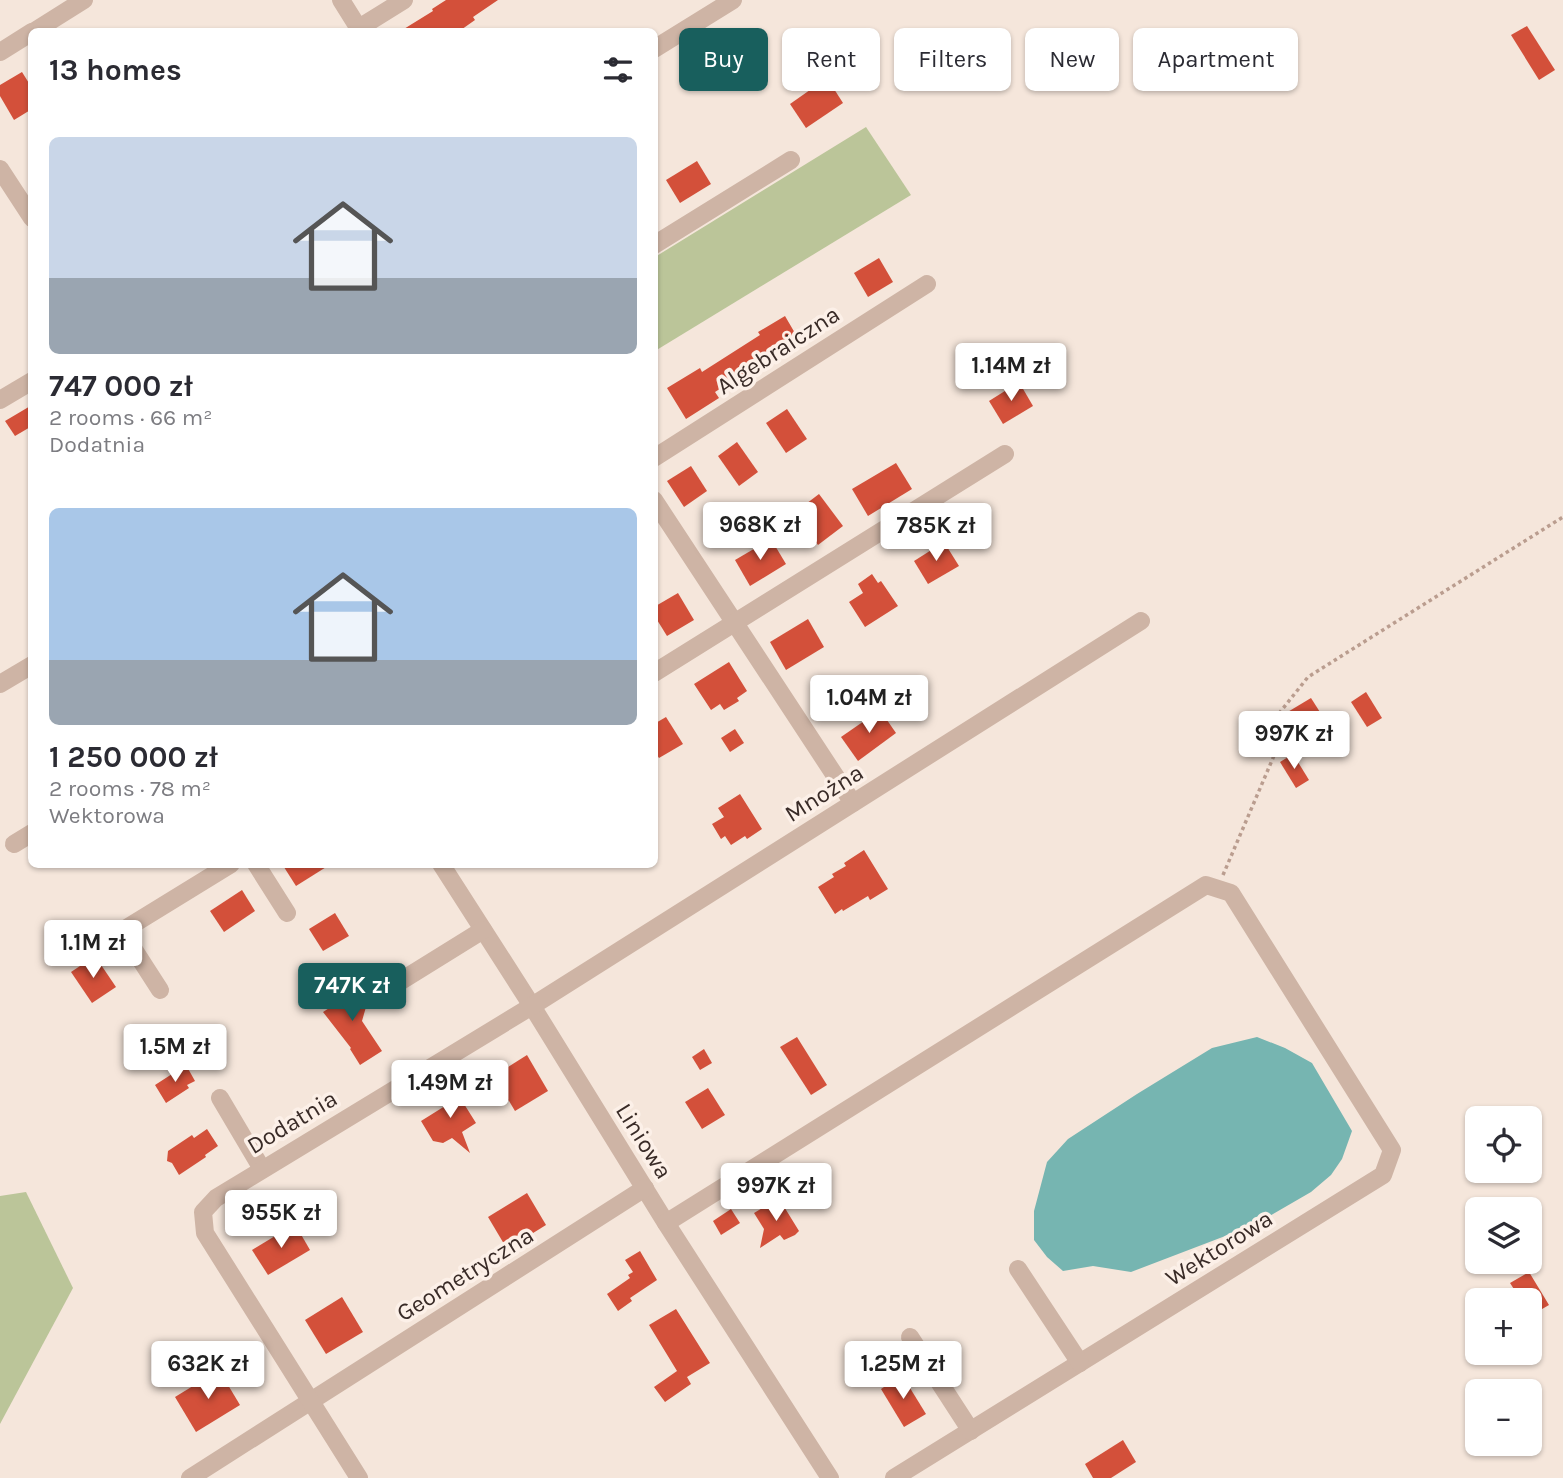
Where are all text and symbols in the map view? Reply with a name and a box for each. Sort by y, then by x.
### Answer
chip: Buy [679,28,768,91]
chip: Rent [782,28,880,91]
chip: Filters [894,28,1011,91]
chip: New [1025,28,1119,91]
chip: Apartment [1133,28,1298,91]
icon: filters [599,51,637,89]
text: 13 homes [49,52,182,88]
icon: home [280,183,406,309]
street label: Algebraiczna [711,300,845,400]
pin: 1.14M zł [939,344,1083,403]
text: 1.14M zł [971,352,1051,379]
text: 747 000 zł [49,368,193,404]
text: 2 rooms · 66 m² [49,404,212,431]
text: Dodatnia [49,431,145,458]
pin: 968K zł [695,503,825,562]
pin: 785K zł [871,504,1001,563]
text: 968K zł [719,511,801,538]
text: 785K zł [897,512,975,539]
icon: home [280,554,406,680]
pin: 1.04M zł [797,676,941,735]
text: 1.04M zł [826,684,912,711]
pin: 997K zł [1229,712,1359,771]
text: 997K zł [1255,720,1333,747]
text: 1 250 000 zł [49,739,218,775]
street label: Mnożna [780,758,868,828]
text: 2 rooms · 78 m² [49,775,211,802]
text: Wektorowa [49,802,165,829]
pin: 1.1M zł [28,920,158,980]
text: 1.1M zł [60,929,126,956]
pin: 747K zł [287,964,417,1023]
text: 747K zł [314,972,390,999]
pin: 1.5M zł [110,1024,240,1084]
text: 1.5M zł [140,1033,210,1060]
pin: 1.49M zł [378,1060,522,1120]
text: 1.49M zł [407,1069,493,1096]
street label: Dodatnia [242,1084,342,1160]
street label: Liniowa [610,1098,678,1184]
map controls [1465,1106,1542,1456]
button: locate [1465,1106,1542,1183]
pin: 997K zł [711,1164,841,1223]
text: 997K zł [737,1172,815,1199]
pin: 955K zł [216,1190,346,1250]
button: layers [1465,1197,1542,1274]
text: 955K zł [241,1199,321,1226]
street label: Wektorowa [1160,1204,1278,1292]
street label: Geometryczna [391,1221,539,1327]
button: + [1465,1288,1542,1365]
pin: 632K zł [143,1342,273,1401]
pin: 1.25M zł [831,1342,975,1401]
text: 632K zł [167,1350,249,1377]
text: 1.25M zł [861,1350,945,1377]
button: − [1465,1379,1542,1456]

